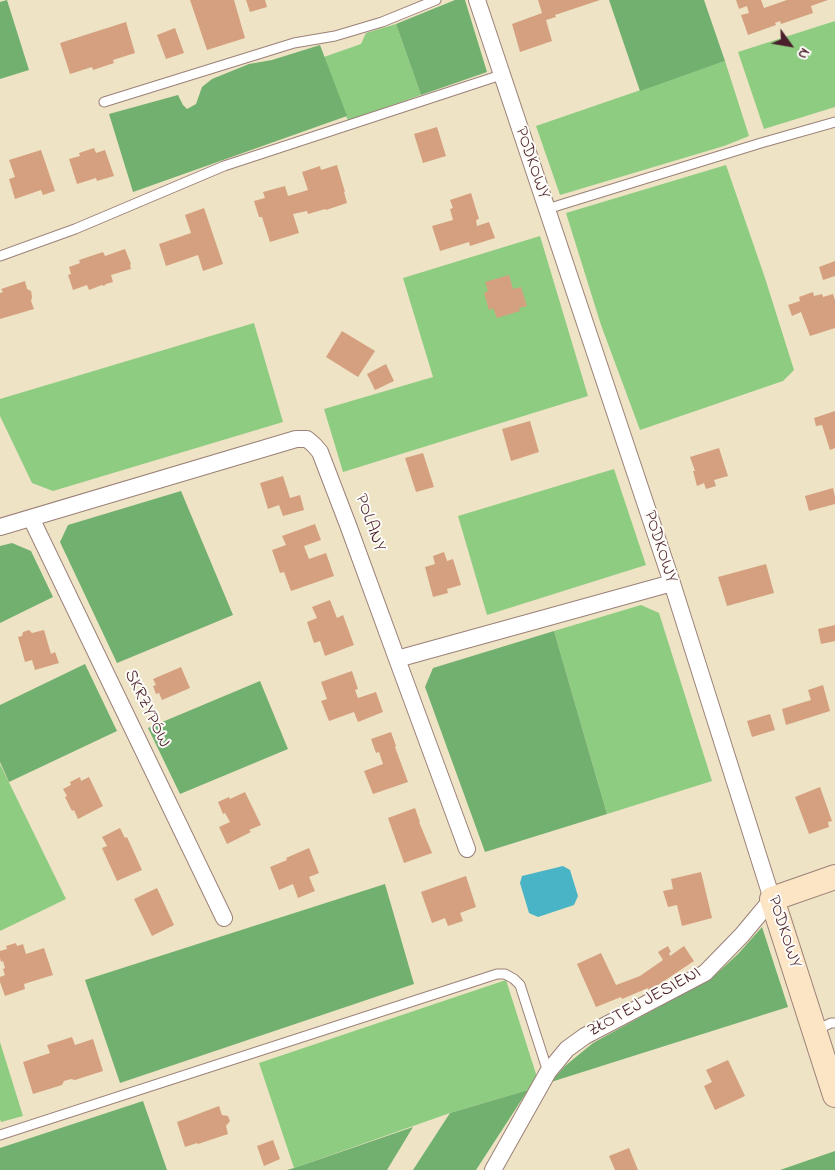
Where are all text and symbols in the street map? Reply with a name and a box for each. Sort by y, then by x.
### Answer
north arrow [765,20,815,70]
text: N [792,44,815,63]
street label: PODKOWY [509,124,553,202]
street label: POLANY [349,491,389,555]
street label: PODKOWY [637,508,681,586]
street label: SKRZYPÓW [118,667,174,751]
street label: PODKOWY [761,893,805,971]
street label: ZŁOTEJ JESIENI [585,963,705,1043]

